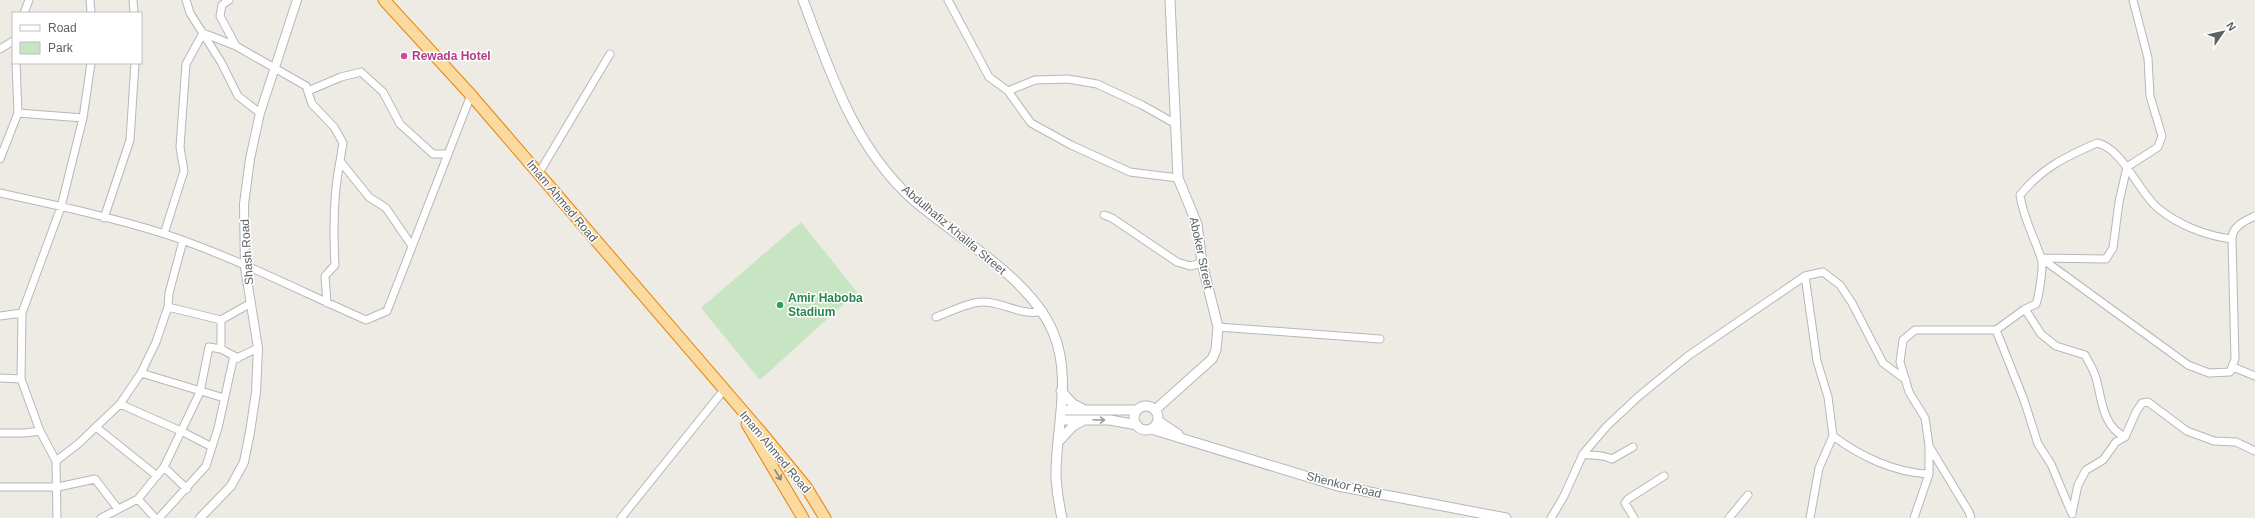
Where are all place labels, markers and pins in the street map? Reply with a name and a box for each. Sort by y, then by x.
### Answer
place label: Rewada Hotel [412,49,491,63]
marker: Rewada Hotel [399,51,409,61]
place label: Amir Haboba Stadium [788,291,863,319]
marker: Amir Haboba Stadium [775,300,785,310]

